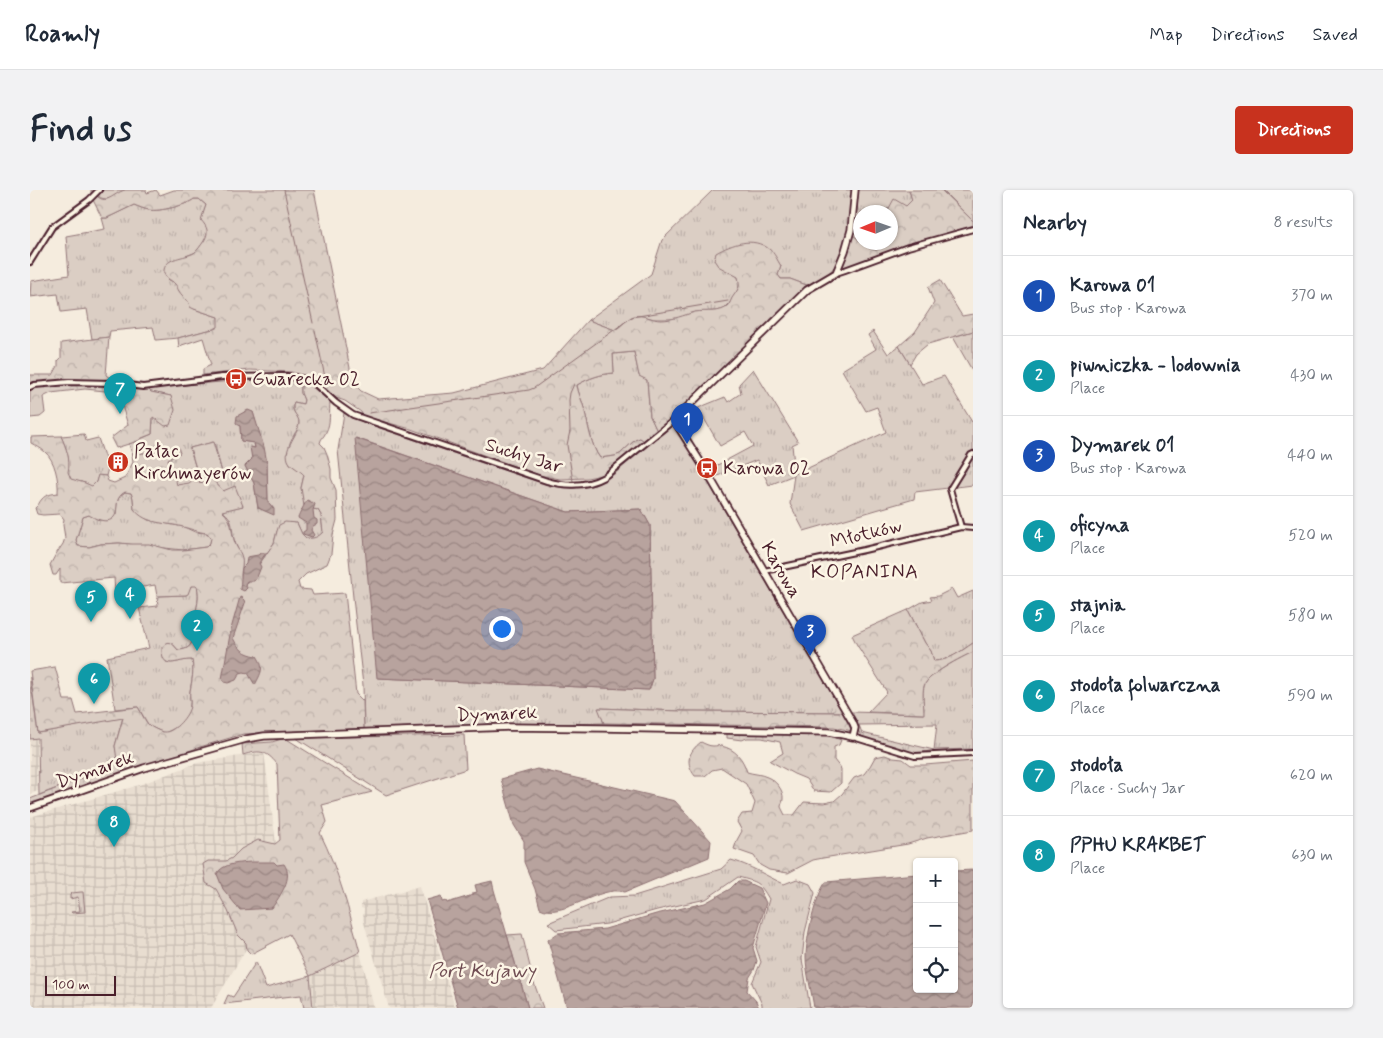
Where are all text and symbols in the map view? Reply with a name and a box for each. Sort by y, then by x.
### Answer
text: Roamly [25,19,100,50]
text: Map [1150,23,1183,47]
text: Directions [1211,23,1285,47]
text: Saved [1313,23,1358,47]
button: Directions [1235,106,1353,154]
text: Find us [30,107,132,153]
north arrow [853,205,898,250]
text: Nearby [1023,209,1087,237]
text: 8 results [1273,212,1333,233]
text: Karowa 01 [1070,273,1155,298]
text: 1 [1035,285,1043,306]
text: 370 m [1291,285,1333,306]
text: Bus stop · Karowa [1070,298,1187,319]
text: piwniczka - lodownia [1070,353,1241,378]
text: 2 [1035,365,1043,386]
text: 430 m [1290,365,1333,386]
bus stop icon: Gwarecka 02 [224,367,248,391]
place label: Gwarecka 02 [252,367,360,392]
pin: 7 [104,373,136,414]
text: Place [1070,378,1105,399]
pin: 1 [671,403,703,444]
street label: Suchy Jar [482,432,566,481]
text: Dymarek 01 [1070,433,1175,458]
place label: Pałac Kirchmayerów [134,439,251,486]
text: 3 [1035,445,1043,466]
text: 440 m [1287,445,1333,466]
building icon: Pałac Kirchmayerów [106,450,130,474]
bus stop icon: Karowa 02 [695,456,719,480]
place label: Karowa 02 [723,456,810,481]
text: Bus stop · Karowa [1070,458,1187,479]
text: oficyna [1070,513,1130,538]
street label: Młotków [828,514,904,554]
text: 4 [1034,525,1044,546]
text: 520 m [1288,525,1333,546]
street label: Karowa [755,537,807,603]
text: Place [1070,538,1105,559]
district label: KOPANINA [811,559,919,586]
pin: 4 [114,578,146,619]
pin: 5 [75,581,107,622]
text: stajnia [1070,593,1125,618]
text: 5 [1034,605,1044,626]
text: 580 m [1288,605,1333,626]
pin: 2 [181,610,213,651]
pin: 3 [794,615,826,656]
your location [489,616,515,642]
text: Place [1070,618,1105,639]
pin: 6 [78,663,110,704]
text: stodoła folwarczna [1070,673,1221,698]
text: 6 [1035,685,1043,706]
text: 590 m [1287,685,1333,706]
text: Place [1070,698,1105,719]
street label: Dymarek [456,700,538,728]
street label: Dymarek [53,745,137,795]
text: stodoła [1070,753,1123,778]
text: 7 [1034,765,1044,786]
text: 620 m [1290,765,1333,786]
text: Place · Suchy Jar [1070,778,1185,799]
pin: 8 [98,806,130,847]
text: PPHU KRAKBET [1070,833,1205,858]
text: 8 [1034,845,1044,866]
text: 630 m [1291,845,1333,866]
map controls [913,858,958,993]
button: + [913,858,958,903]
text: Place [1070,858,1105,879]
button: − [913,903,958,948]
button: locate [913,948,958,993]
water label: Port Kujawy [429,958,537,985]
scale bar [45,973,116,996]
text: 100 m [52,976,90,994]

